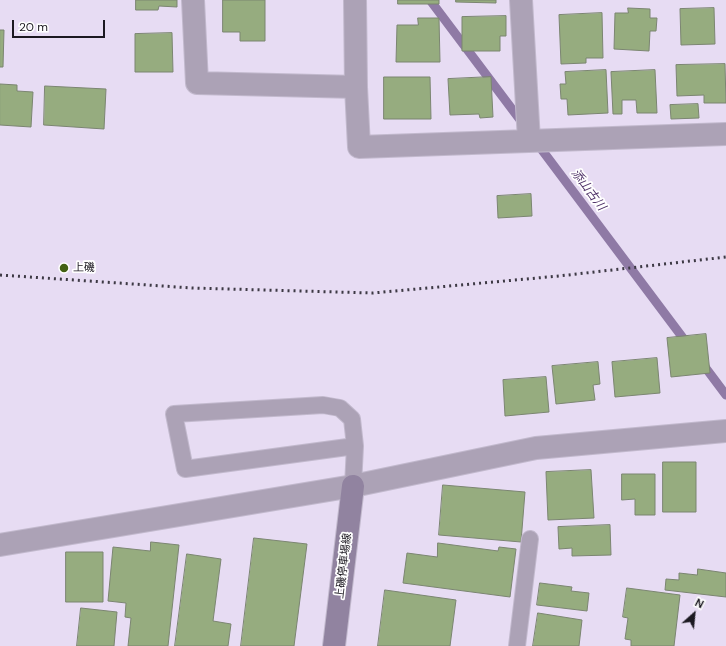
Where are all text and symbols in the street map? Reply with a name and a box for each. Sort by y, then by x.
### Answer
scale bar [14,12,107,38]
text: 20 m [19,19,48,35]
water label: 添山古川 [568,166,608,214]
place label: 上磯 [73,261,95,275]
marker: 上磯 [58,262,70,274]
street label: 上磯停車場線 [333,532,355,600]
north arrow [674,594,714,634]
text: N [693,595,706,611]

